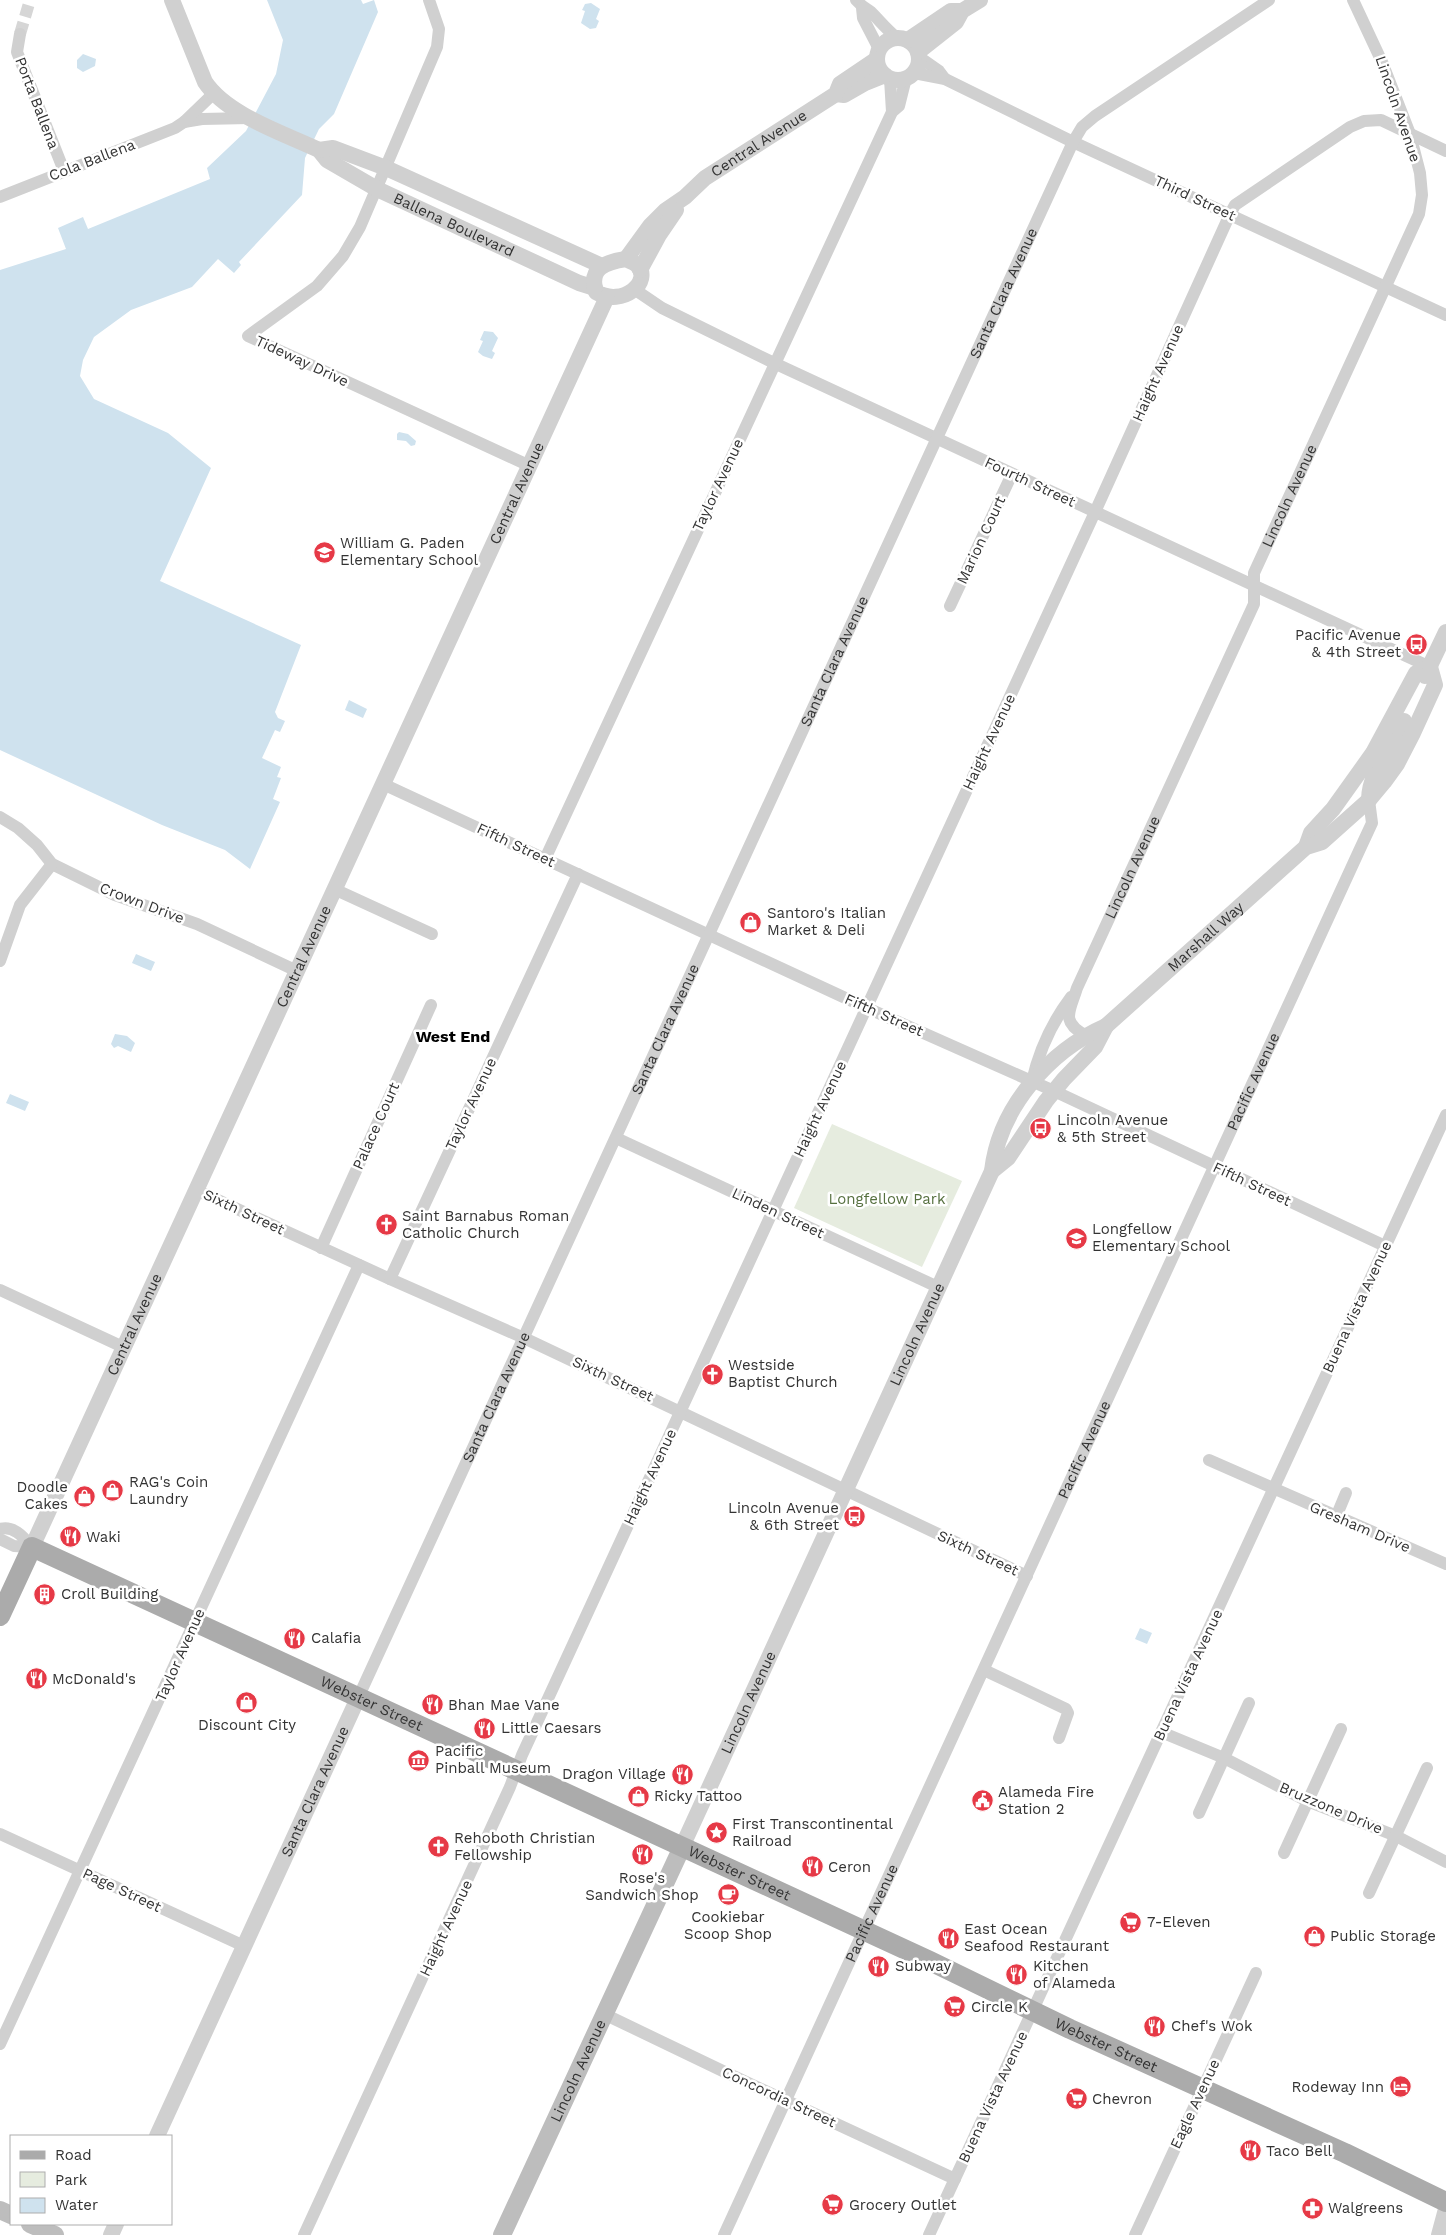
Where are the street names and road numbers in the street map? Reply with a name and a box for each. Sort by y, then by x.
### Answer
street label: Porta Ballena [11,54,63,152]
street label: Lincoln Avenue [1371,54,1425,164]
street label: Central Avenue [707,106,810,181]
street label: Cola Ballena [46,135,138,185]
street label: Third Street [1152,171,1239,225]
street label: Ballena Boulevard [390,189,517,261]
street label: Santa Clara Avenue [966,225,1041,361]
street label: Haight Avenue [1129,322,1187,424]
street label: Tideway Drive [252,332,352,390]
street label: Taylor Avenue [689,436,747,534]
street label: Central Avenue [485,439,548,547]
street label: Lincoln Avenue [1258,442,1321,550]
street label: Fourth Street [982,453,1079,511]
street label: Marion Court [953,492,1010,587]
street label: Santa Clara Avenue [797,593,872,729]
street label: Haight Avenue [959,691,1019,793]
street label: Lincoln Avenue [1101,813,1164,922]
street label: Fifth Street [474,819,559,871]
street label: Crown Drive [97,879,187,927]
street label: Marshall Way [1164,898,1248,975]
street label: Central Avenue [272,903,335,1010]
street label: Santa Clara Avenue [628,961,703,1097]
street label: Fifth Street [842,990,927,1041]
street label: Pacific Avenue [1223,1030,1283,1134]
street label: Taylor Avenue [442,1055,500,1153]
street label: Haight Avenue [790,1058,850,1160]
street label: Palace Court [349,1079,404,1172]
street label: Fifth Street [1210,1158,1295,1210]
street label: Linden Street [729,1184,828,1243]
street label: Sixth Street [201,1185,288,1239]
street label: Buena Vista Avenue [1319,1238,1395,1376]
street label: Central Avenue [103,1270,166,1378]
street label: Lincoln Avenue [886,1280,948,1389]
street label: Santa Clara Avenue [458,1329,534,1465]
street label: Sixth Street [570,1352,657,1406]
street label: Pacific Avenue [1054,1398,1115,1502]
street label: Haight Avenue [620,1426,680,1528]
street label: Gresham Drive [1307,1498,1413,1556]
street label: Sixth Street [935,1526,1022,1580]
street label: Taylor Avenue [151,1606,209,1704]
street label: Buena Vista Avenue [1150,1606,1226,1744]
street label: Lincoln Avenue [717,1648,780,1757]
street label: Webster Street [317,1672,426,1735]
street label: Santa Clara Avenue [277,1723,353,1860]
street label: Bruzzone Drive [1277,1778,1385,1838]
street label: Webster Street [685,1842,794,1905]
street label: Pacific Avenue [841,1861,902,1965]
street label: Page Street [80,1864,165,1916]
street label: Haight Avenue [416,1877,476,1979]
street label: Webster Street [1052,2014,1161,2077]
street label: Lincoln Avenue [547,2017,610,2125]
street label: Buena Vista Avenue [955,2028,1031,2166]
street label: Eagle Avenue [1166,2056,1224,2152]
street label: Concordia Street [719,2063,839,2132]

